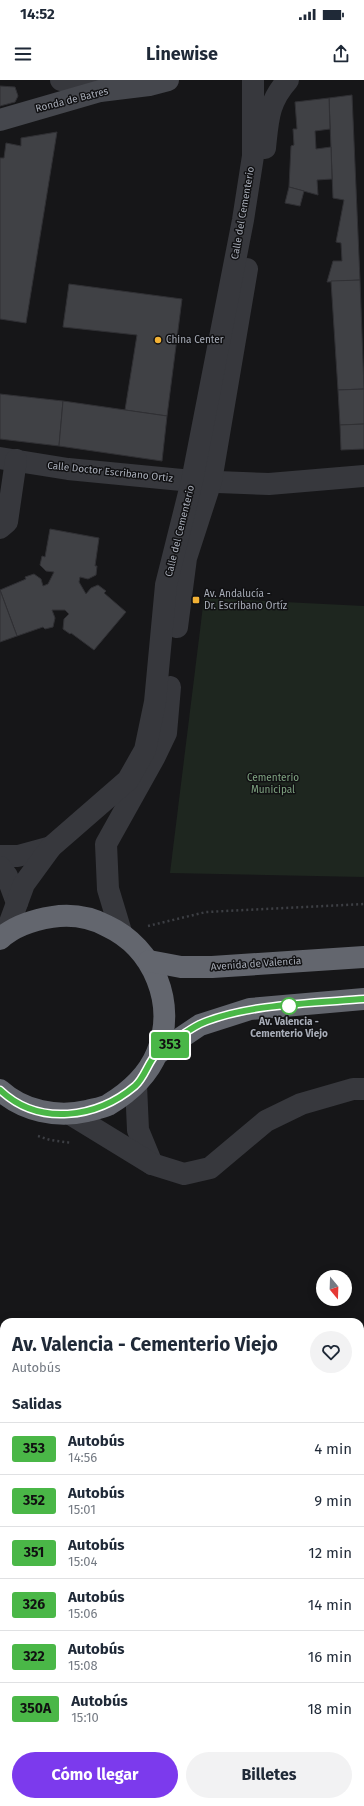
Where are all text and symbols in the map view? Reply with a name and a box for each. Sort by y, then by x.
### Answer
text: 14:52 [20,5,55,23]
icon: menu [12,43,34,65]
text: Linewise [146,43,218,65]
icon: share [330,43,352,65]
street label: Ronda de Batres [34,85,110,115]
street label: Calle del Cementerio [229,166,257,260]
place label: China Center [166,334,224,346]
marker: China Center [153,335,163,345]
street label: Calle Doctor Escribano Ortiz [47,459,174,485]
street label: Calle del Cementerio [163,484,197,578]
place label: Av. Andalucía - Dr. Escribano Ortíz [204,587,288,612]
marker: Av. Andalucía - Dr. Escribano Ortíz [191,595,201,605]
park label: Cementerio Municipal [247,772,299,796]
street label: Avenida de Valencia [210,955,302,973]
marker: Av. Valencia - Cementerio Viejo [280,997,298,1015]
place label: Av. Valencia - Cementerio Viejo [250,1016,328,1040]
line badge: 353 [147,1032,193,1058]
text: 353 [159,1036,181,1053]
north arrow [316,1270,352,1306]
map controls [316,1270,352,1306]
button: heart [310,1331,352,1373]
text: Av. Valencia - Cementerio Viejo [12,1333,278,1356]
text: Autobús [12,1360,60,1375]
text: Salidas [12,1395,62,1413]
text: Autobús [68,1432,125,1450]
text: 353 [23,1440,45,1457]
text: 4 min [314,1440,352,1458]
text: 14:56 [68,1450,97,1465]
text: Autobús [68,1484,125,1502]
text: 352 [23,1492,45,1509]
text: 9 min [314,1492,352,1510]
text: 15:01 [68,1502,96,1517]
text: Autobús [68,1536,125,1554]
text: 351 [24,1544,44,1561]
text: 12 min [308,1544,352,1562]
text: 15:04 [68,1554,97,1569]
text: Autobús [68,1588,125,1606]
text: 326 [23,1596,45,1613]
text: 14 min [308,1596,352,1614]
text: 15:06 [68,1606,97,1621]
text: Autobús [68,1640,125,1658]
text: 322 [23,1648,45,1665]
text: 16 min [308,1648,352,1666]
text: 15:08 [68,1658,98,1673]
text: Autobús [71,1692,128,1710]
text: 350A [20,1700,51,1717]
text: 18 min [307,1700,352,1718]
text: 15:10 [71,1710,99,1725]
button: Cómo llegar [12,1752,178,1798]
button: Billetes [186,1752,352,1798]

